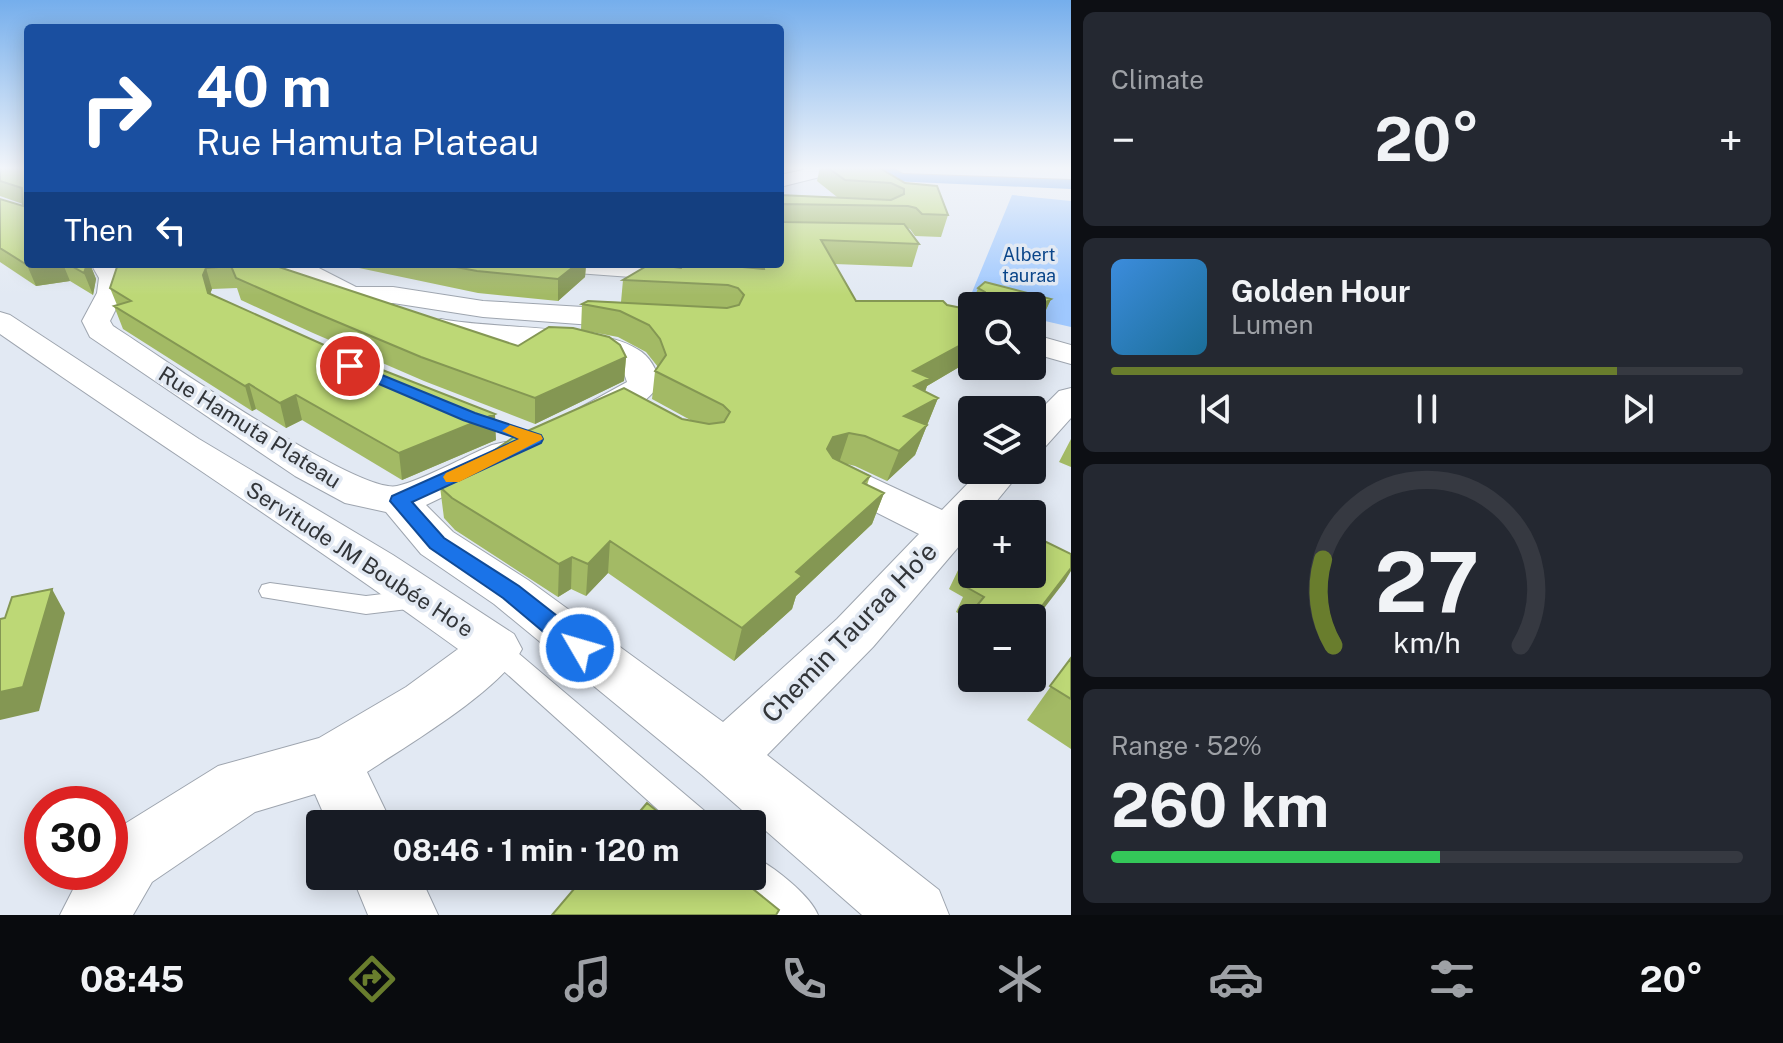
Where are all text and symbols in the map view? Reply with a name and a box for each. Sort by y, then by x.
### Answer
text: 40 m [196,54,332,120]
icon: right [64,56,168,160]
text: Climate [1111,64,1204,95]
text: 20° [1374,104,1480,175]
text: − [1111,114,1135,166]
text: + [1719,114,1743,166]
text: Rue Hamuta Plateau [196,121,539,163]
icon: left [149,208,193,252]
text: Then [64,212,133,248]
park label: Albert tauraa [1002,244,1056,286]
text: Golden Hour [1231,273,1410,309]
map controls [958,292,1046,692]
button: search [958,292,1046,380]
text: Lumen [1231,309,1314,340]
pin [316,332,384,400]
icon: arrive [328,344,372,388]
street label: Rue Hamuta Plateau [154,360,346,494]
icon: previous [1194,387,1238,431]
icon: pause [1405,387,1449,431]
icon: next [1616,387,1660,431]
button: layers [958,396,1046,484]
street label: Servitude JM Boubée Ho'e [242,476,478,642]
button: + [958,500,1046,588]
text: 27 [1375,533,1479,631]
street label: Chemin Tauraa Ho'e [755,535,943,729]
button: − [958,604,1046,692]
position arrow [538,606,622,690]
text: km/h [1393,627,1461,660]
text: Range · 52% [1111,730,1262,761]
text: 260 km [1111,770,1329,841]
speed limit sign: 30 [24,786,128,890]
text: 08:46 · 1 min · 120 m [393,832,679,868]
icon: directions [344,951,400,1007]
icon: music [560,951,616,1007]
icon: phone [776,951,832,1007]
icon: climate [992,951,1048,1007]
icon: car [1208,951,1264,1007]
icon: filters [1424,951,1480,1007]
text: 08:45 [80,958,184,1000]
text: 20° [1640,958,1703,1000]

